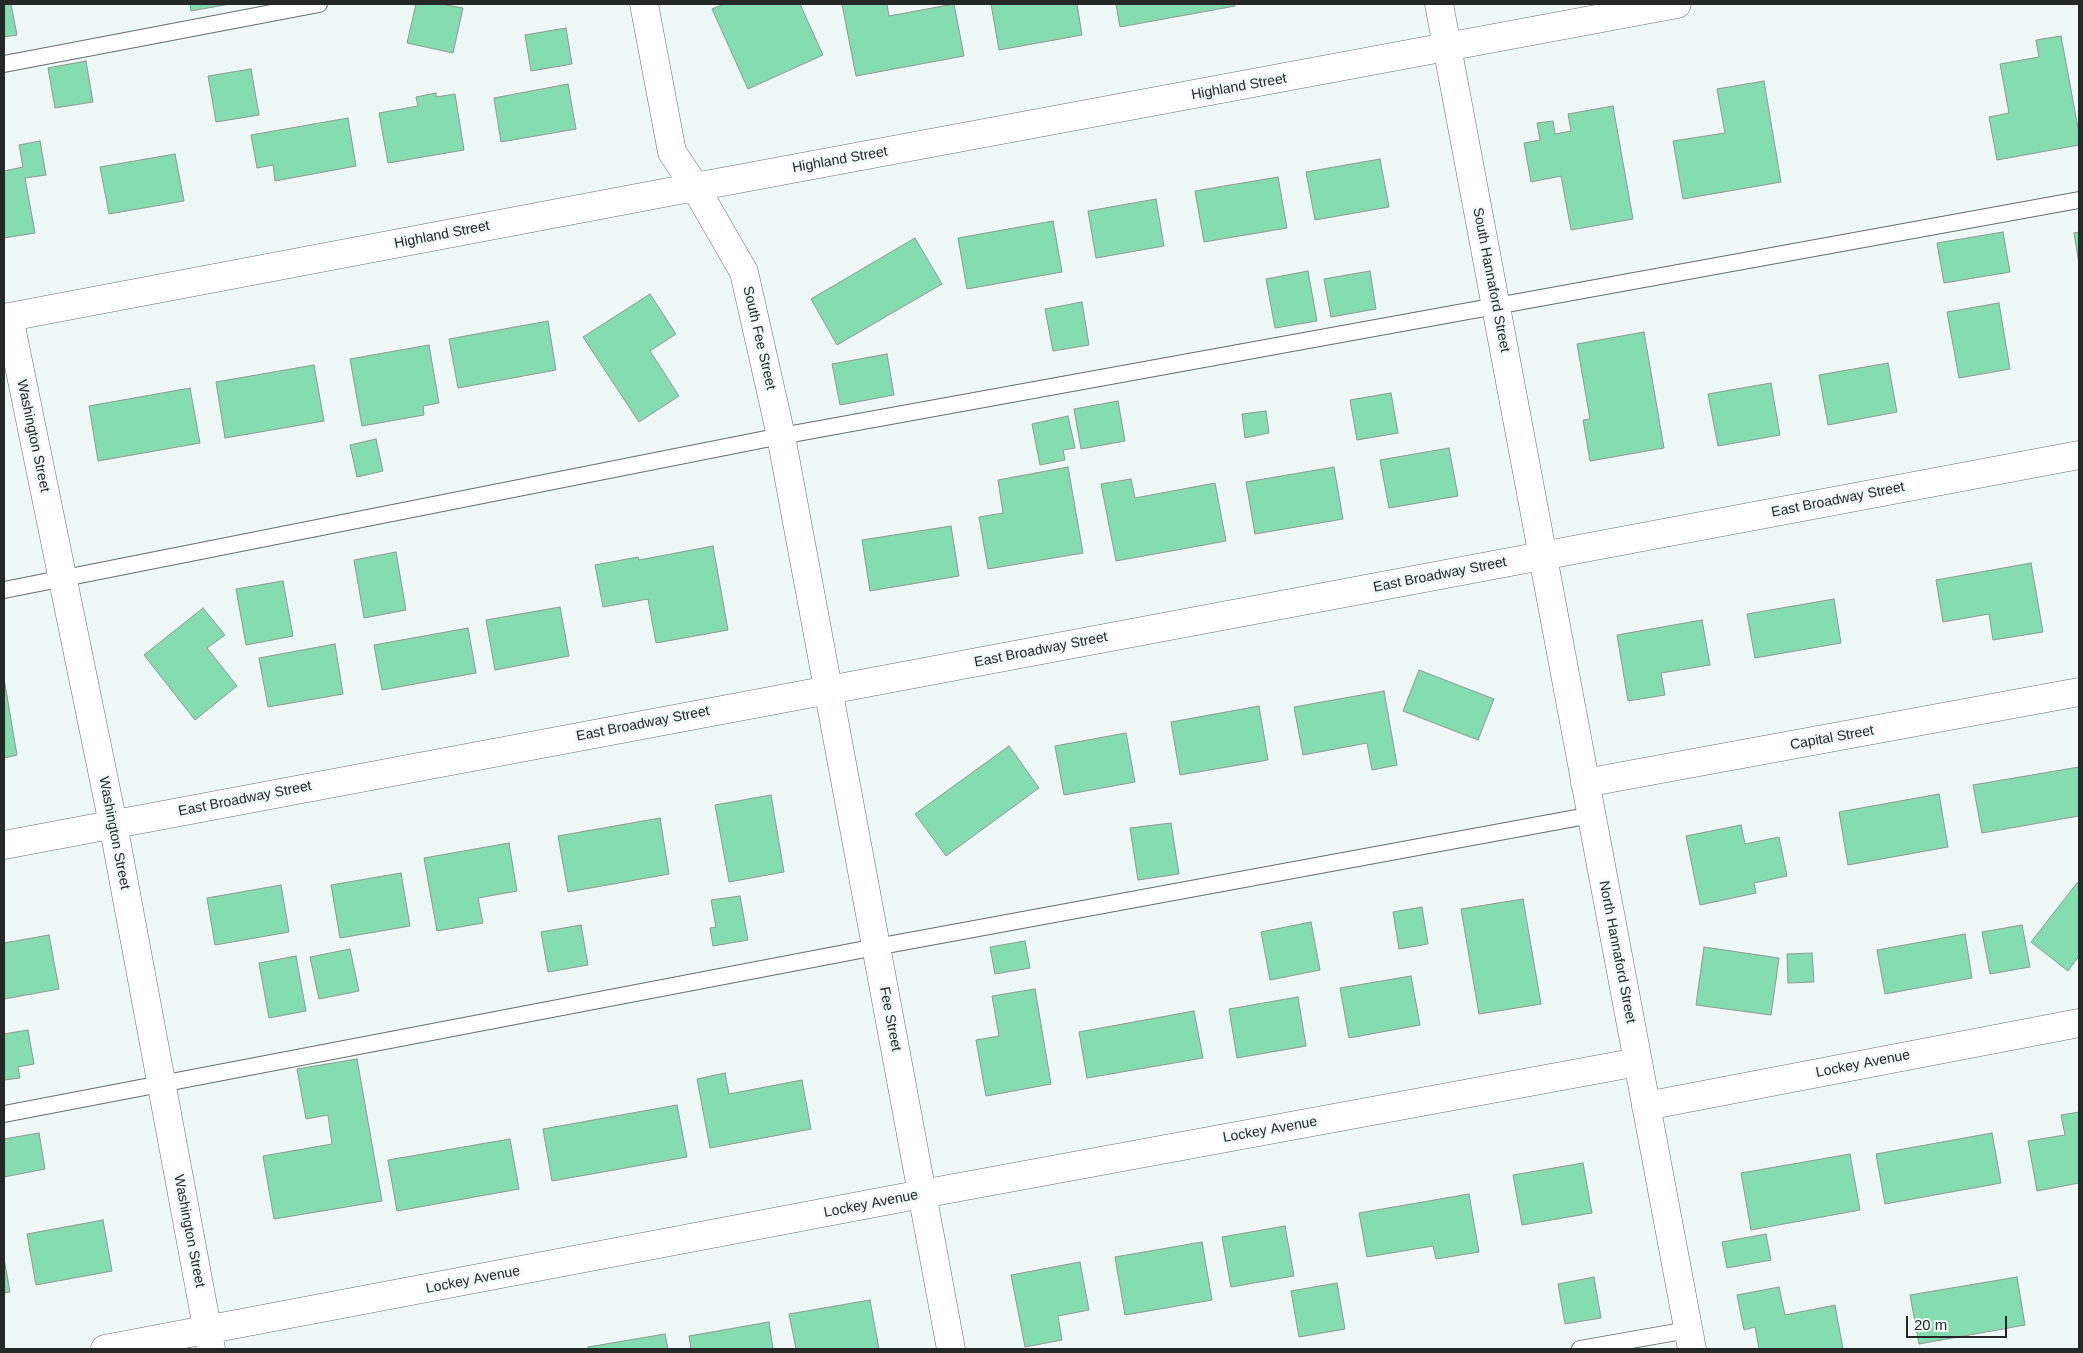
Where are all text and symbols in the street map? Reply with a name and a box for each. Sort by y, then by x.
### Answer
street label: Highland Street [1190,70,1288,104]
street label: Highland Street [791,143,889,177]
street label: South Hannaford Street [1469,206,1513,354]
street label: Highland Street [393,218,491,252]
street label: South Fee Street [739,285,779,391]
street label: Washington Street [13,378,53,494]
street label: East Broadway Street [1770,479,1906,521]
street label: East Broadway Street [1372,554,1508,596]
street label: East Broadway Street [973,629,1109,671]
street label: East Broadway Street [575,703,711,745]
street label: Capital Street [1789,722,1875,754]
street label: Washington Street [95,775,133,891]
street label: East Broadway Street [177,778,313,820]
street label: North Hannaford Street [1595,879,1639,1025]
street label: Fee Street [876,985,904,1053]
street label: Lockey Avenue [1815,1047,1911,1081]
street label: Lockey Avenue [1222,1113,1318,1147]
street label: Washington Street [170,1173,208,1289]
street label: Lockey Avenue [823,1187,919,1221]
street label: Lockey Avenue [425,1263,521,1297]
scale bar [1908,1306,2009,1338]
text: 20 m [1914,1316,1947,1333]

